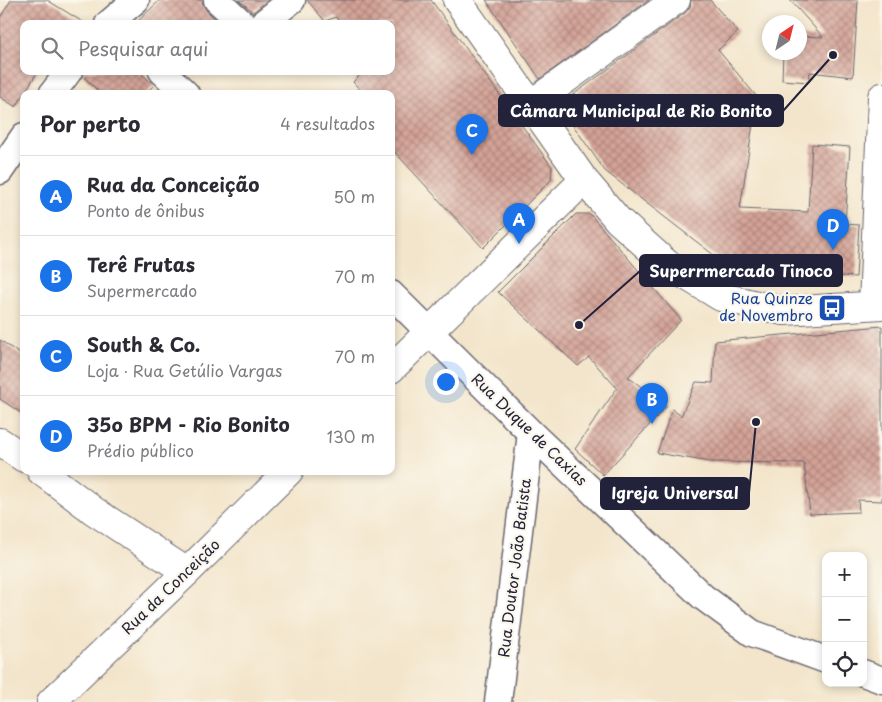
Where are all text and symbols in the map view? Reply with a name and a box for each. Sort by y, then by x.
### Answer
north arrow [762,15,807,60]
search box [20,20,395,75]
icon: search [38,34,66,62]
text: Pesquisar aqui [78,34,208,62]
callout: Câmara Municipal de Rio Bonito [499,95,783,126]
text: Câmara Municipal de Rio Bonito [510,98,772,122]
text: Por perto [40,107,140,139]
text: 4 resultados [280,111,375,135]
pin: C [456,114,488,155]
text: Rua da Conceição [87,170,260,198]
text: A [50,184,62,208]
text: 50 m [334,184,375,208]
text: Ponto de ônibus [87,198,204,222]
pin: A [503,203,535,244]
pin: D [817,209,849,250]
text: Terê Frutas [87,250,195,278]
callout: Superrmercado Tinoco [640,255,842,286]
text: Superrmercado Tinoco [650,258,833,282]
text: B [51,264,61,288]
text: 70 m [335,264,375,288]
text: Supermercado [87,278,197,302]
place label: Rua Quinze de Novembro [719,286,813,326]
bus stop icon: Rua Quinze de Novembro [817,293,847,323]
text: South & Co. [87,330,200,358]
text: C [50,344,62,368]
text: 70 m [335,344,375,368]
text: Loja · Rua Getúlio Vargas [87,358,282,382]
street label: Rua Duque de Caxias [467,367,593,491]
your location [433,369,459,395]
pin: B [636,383,668,424]
text: 35o BPM - Rio Bonito [87,410,290,438]
text: D [50,424,62,448]
text: 130 m [327,424,375,448]
text: Prédio público [87,438,194,462]
street label: Rua Doutor João Batista [491,477,536,659]
callout: Igreja Universal [601,478,749,509]
text: Igreja Universal [611,480,739,504]
street label: Rua da Conceição [116,533,224,639]
map controls [822,552,867,687]
button: + [822,552,867,597]
button: − [822,597,867,642]
button: locate [822,642,867,687]

